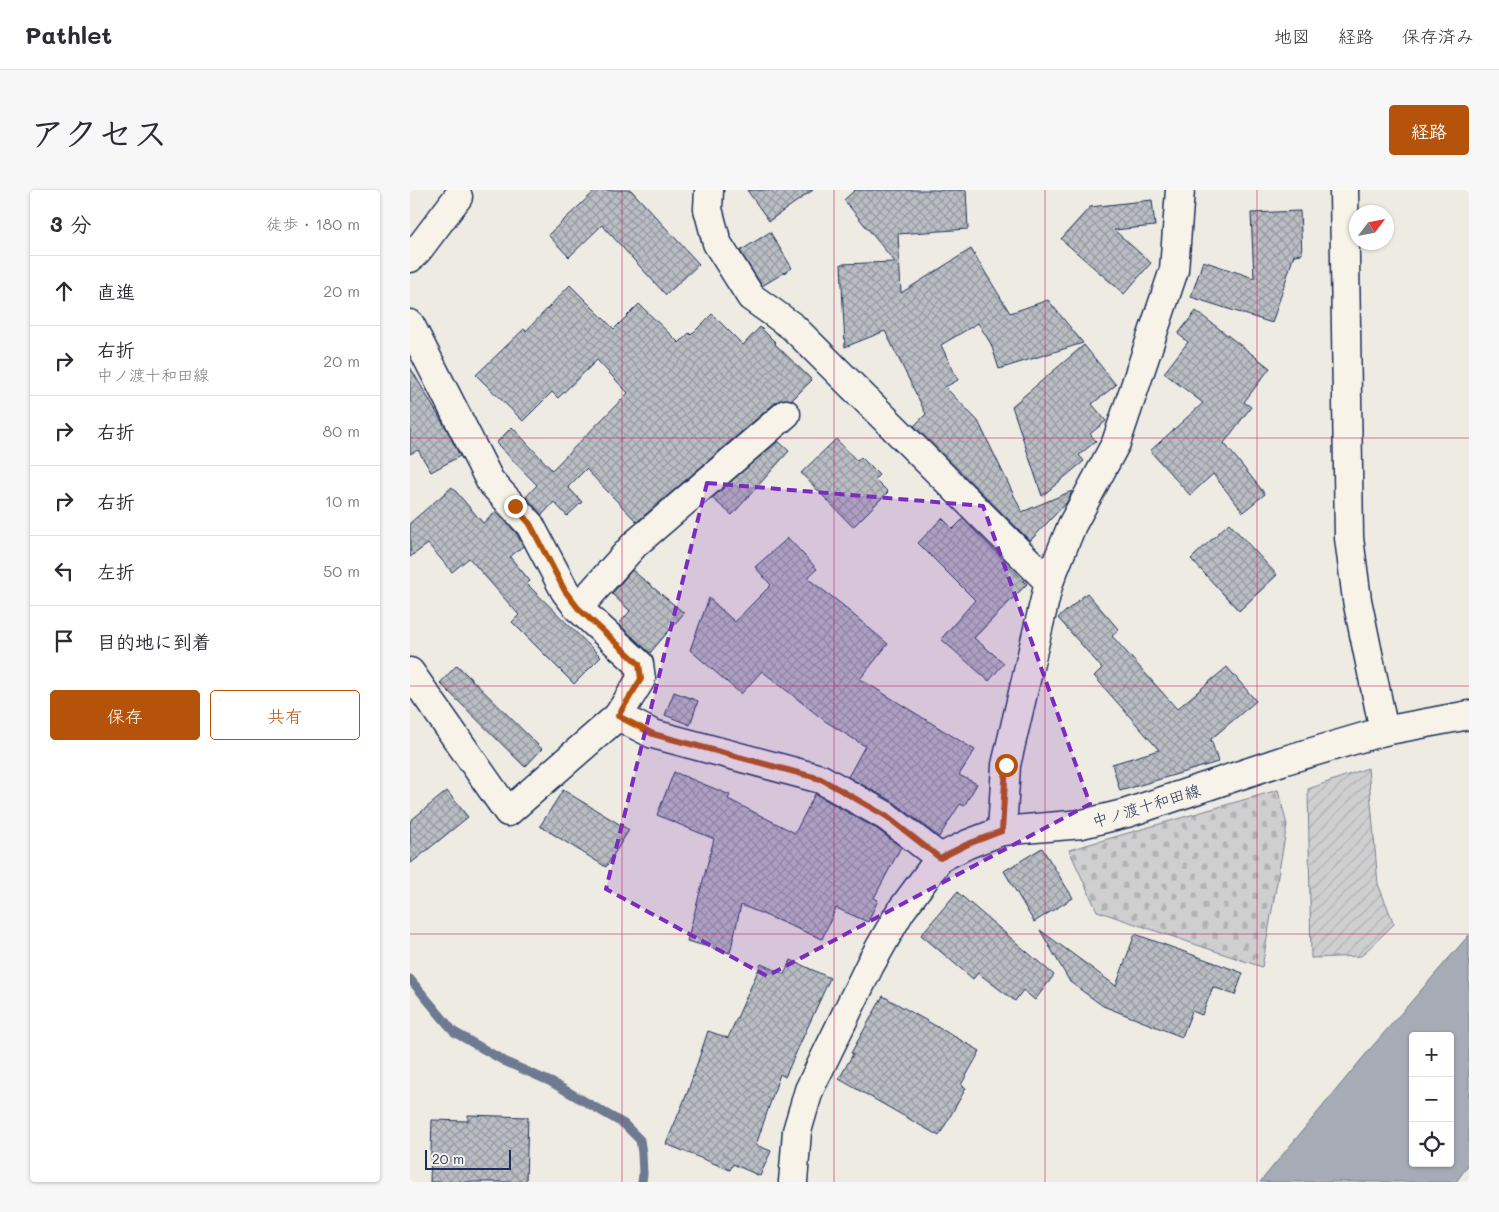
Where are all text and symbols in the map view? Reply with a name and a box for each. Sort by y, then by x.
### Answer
text: Pathlet [25,19,112,50]
text: 地図 [1274,24,1310,48]
text: 経路 [1338,24,1374,48]
text: 保存済み [1402,24,1474,48]
button: 経路 [1389,105,1469,155]
text: アクセス [30,109,168,155]
north arrow [1349,205,1394,250]
text: 3 分 [50,210,91,237]
text: 徒歩 · 180 m [266,213,360,234]
icon: ahead [50,277,78,305]
text: 直進 [97,279,135,304]
text: 20 m [323,280,360,301]
text: 右折 [97,337,135,362]
icon: right [50,347,78,375]
text: 20 m [323,350,360,371]
text: 中ノ渡十和田線 [97,364,209,385]
icon: right [50,417,78,445]
text: 右折 [97,419,135,444]
text: 80 m [323,420,360,441]
icon: right [50,487,78,515]
text: 右折 [97,489,135,514]
text: 10 m [325,490,360,511]
route end [504,495,527,518]
icon: left [50,557,78,585]
text: 左折 [97,559,135,584]
text: 50 m [323,560,360,581]
icon: arrive [50,627,78,655]
text: 目的地に到着 [97,629,211,654]
button: 保存 [50,690,200,740]
button: 共有 [210,690,360,740]
route start [995,754,1018,777]
street label: 中ノ渡十和田線 [1089,779,1203,831]
map controls [1409,1032,1454,1167]
button: + [1409,1032,1454,1077]
button: − [1409,1077,1454,1122]
button: locate [1409,1122,1454,1167]
scale bar [425,1147,511,1170]
text: 20 m [432,1149,464,1168]

